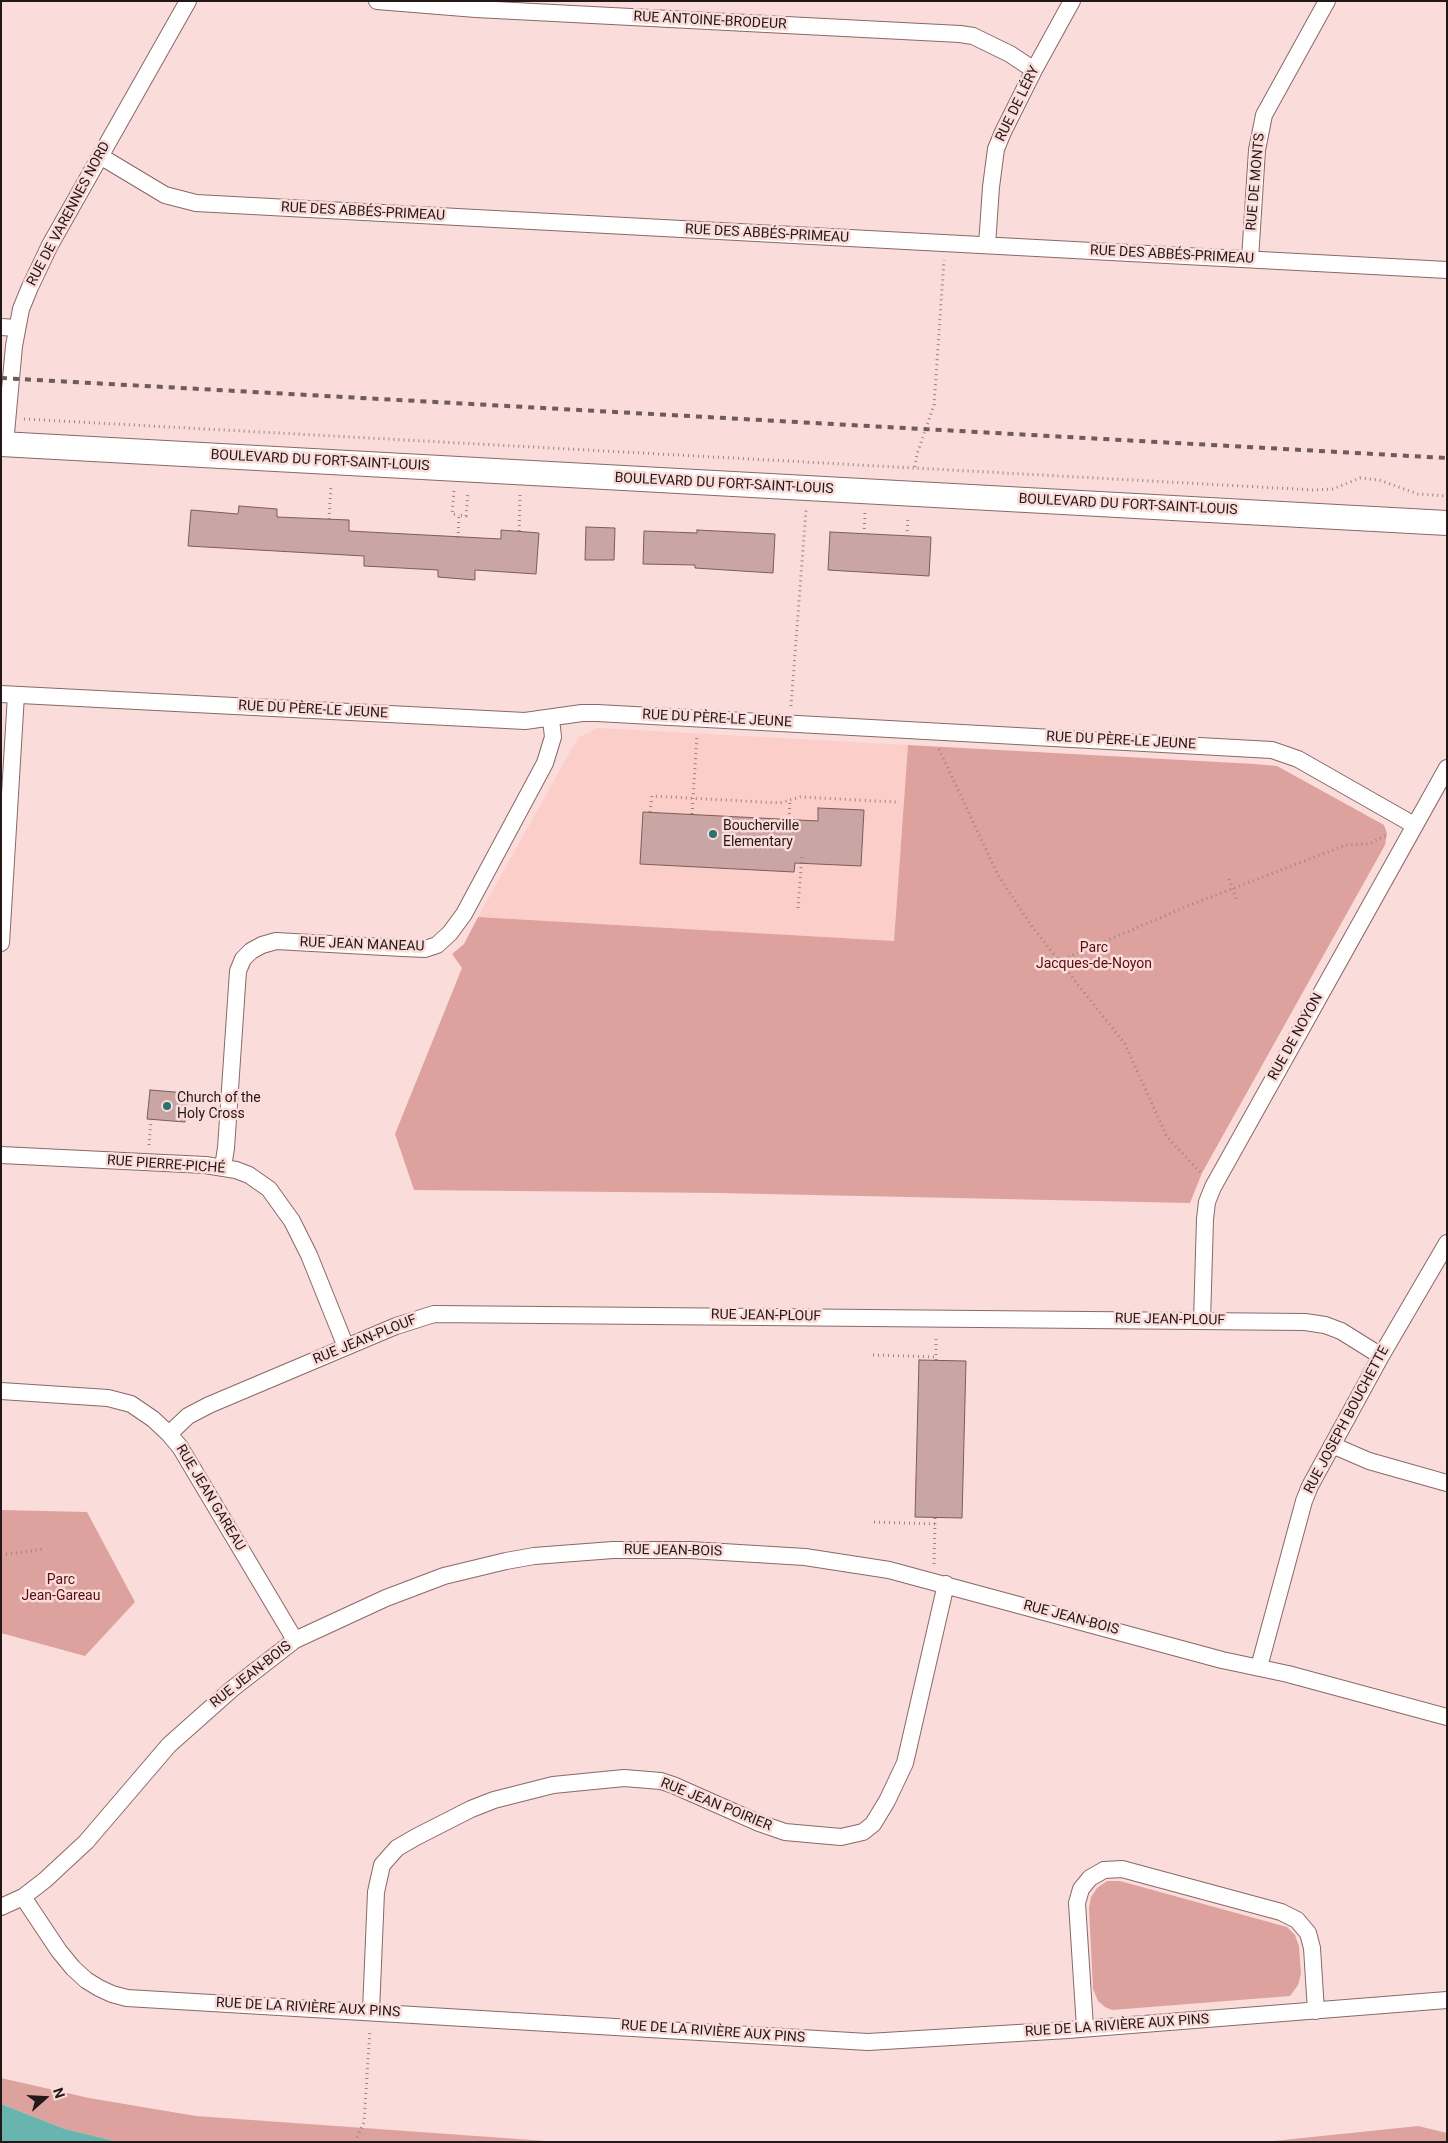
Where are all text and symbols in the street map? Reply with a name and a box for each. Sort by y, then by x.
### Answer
street label: RUE ANTOINE-BRODEUR [633,9,787,33]
street label: RUE DE LÉRY [992,63,1044,145]
street label: RUE DE MONTS [1243,132,1269,232]
street label: RUE DE VARENNES NORD [24,139,114,289]
street label: RUE DES ABBÉS-PRIMEAU [281,199,445,225]
street label: RUE DES ABBÉS-PRIMEAU [685,221,849,247]
street label: RUE DES ABBÉS-PRIMEAU [1090,242,1254,268]
street label: BOULEVARD DU FORT-SAINT-LOUIS [210,447,430,475]
street label: BOULEVARD DU FORT-SAINT-LOUIS [614,470,834,498]
street label: BOULEVARD DU FORT-SAINT-LOUIS [1018,491,1238,519]
street label: RUE DU PÈRE-LE JEUNE [238,698,388,722]
street label: RUE DU PÈRE-LE JEUNE [642,707,792,731]
street label: RUE DU PÈRE-LE JEUNE [1046,729,1196,753]
place label: Boucherville Elementary [723,818,799,850]
marker: Boucherville Elementary [707,828,719,840]
street label: RUE JEAN MANEAU [299,934,425,956]
park label: Parc Jacques-de-Noyon [1036,940,1152,972]
street label: RUE DE NOYON [1265,991,1327,1083]
place label: Church of the Holy Cross [177,1090,261,1122]
marker: Church of the Holy Cross [161,1100,173,1112]
street label: RUE PIERRE-PICHÉ [106,1152,226,1178]
street label: RUE JEAN-PLOUF [711,1307,821,1325]
street label: RUE JEAN-PLOUF [1115,1311,1225,1329]
street label: RUE JEAN-PLOUF [311,1312,419,1368]
street label: RUE JOSEPH BOUCHETTE [1301,1343,1393,1497]
street label: RUE JEAN GAREAU [172,1442,248,1554]
street label: RUE JEAN-BOIS [624,1542,722,1560]
park label: Parc Jean-Gareau [22,1572,100,1604]
street label: RUE JEAN-BOIS [1021,1597,1121,1639]
street label: RUE JEAN-BOIS [207,1638,295,1712]
street label: RUE JEAN POIRIER [658,1775,774,1835]
street label: RUE DE LA RIVIÈRE AUX PINS [215,1995,401,2021]
street label: RUE DE LA RIVIÈRE AUX PINS [1024,2011,1210,2041]
street label: RUE DE LA RIVIÈRE AUX PINS [620,2017,806,2047]
north arrow [20,2073,70,2123]
text: N [50,2086,68,2100]

